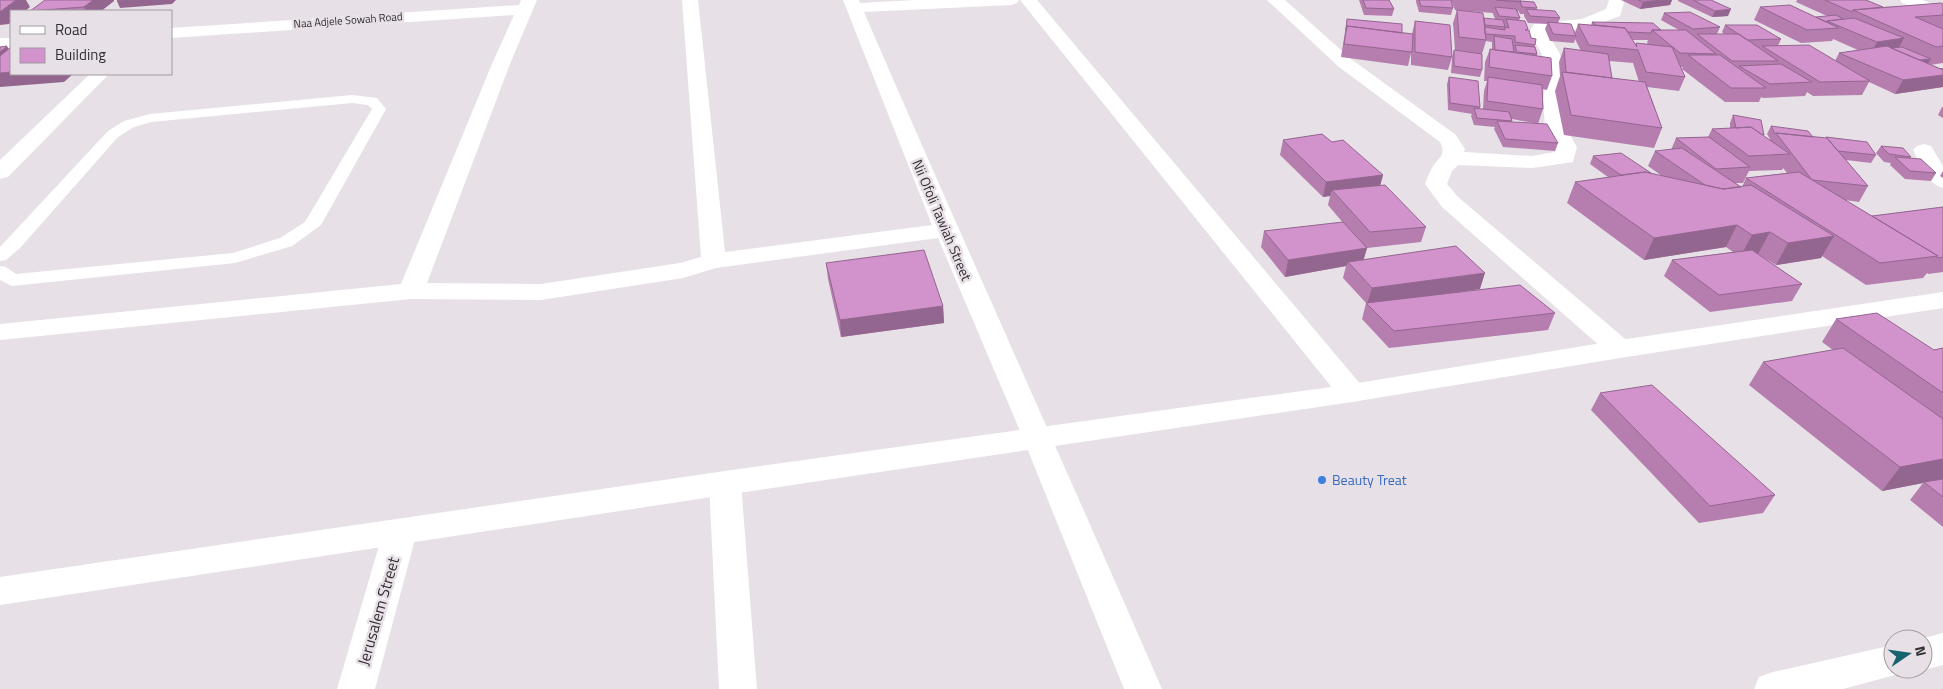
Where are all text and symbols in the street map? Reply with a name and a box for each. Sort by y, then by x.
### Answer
street label: Naa Adjele Sowah Road [293,8,403,32]
legend [10,10,172,75]
text: Road [55,18,87,41]
text: Building [55,43,106,66]
street label: Nii Ofoli Tawiah Street [907,156,978,284]
place label: Beauty Treat [1332,469,1407,490]
marker: Beauty Treat [1316,474,1328,486]
street label: Jerusalem Street [351,553,405,668]
north arrow [1883,629,1933,679]
text: N [1910,644,1932,658]

